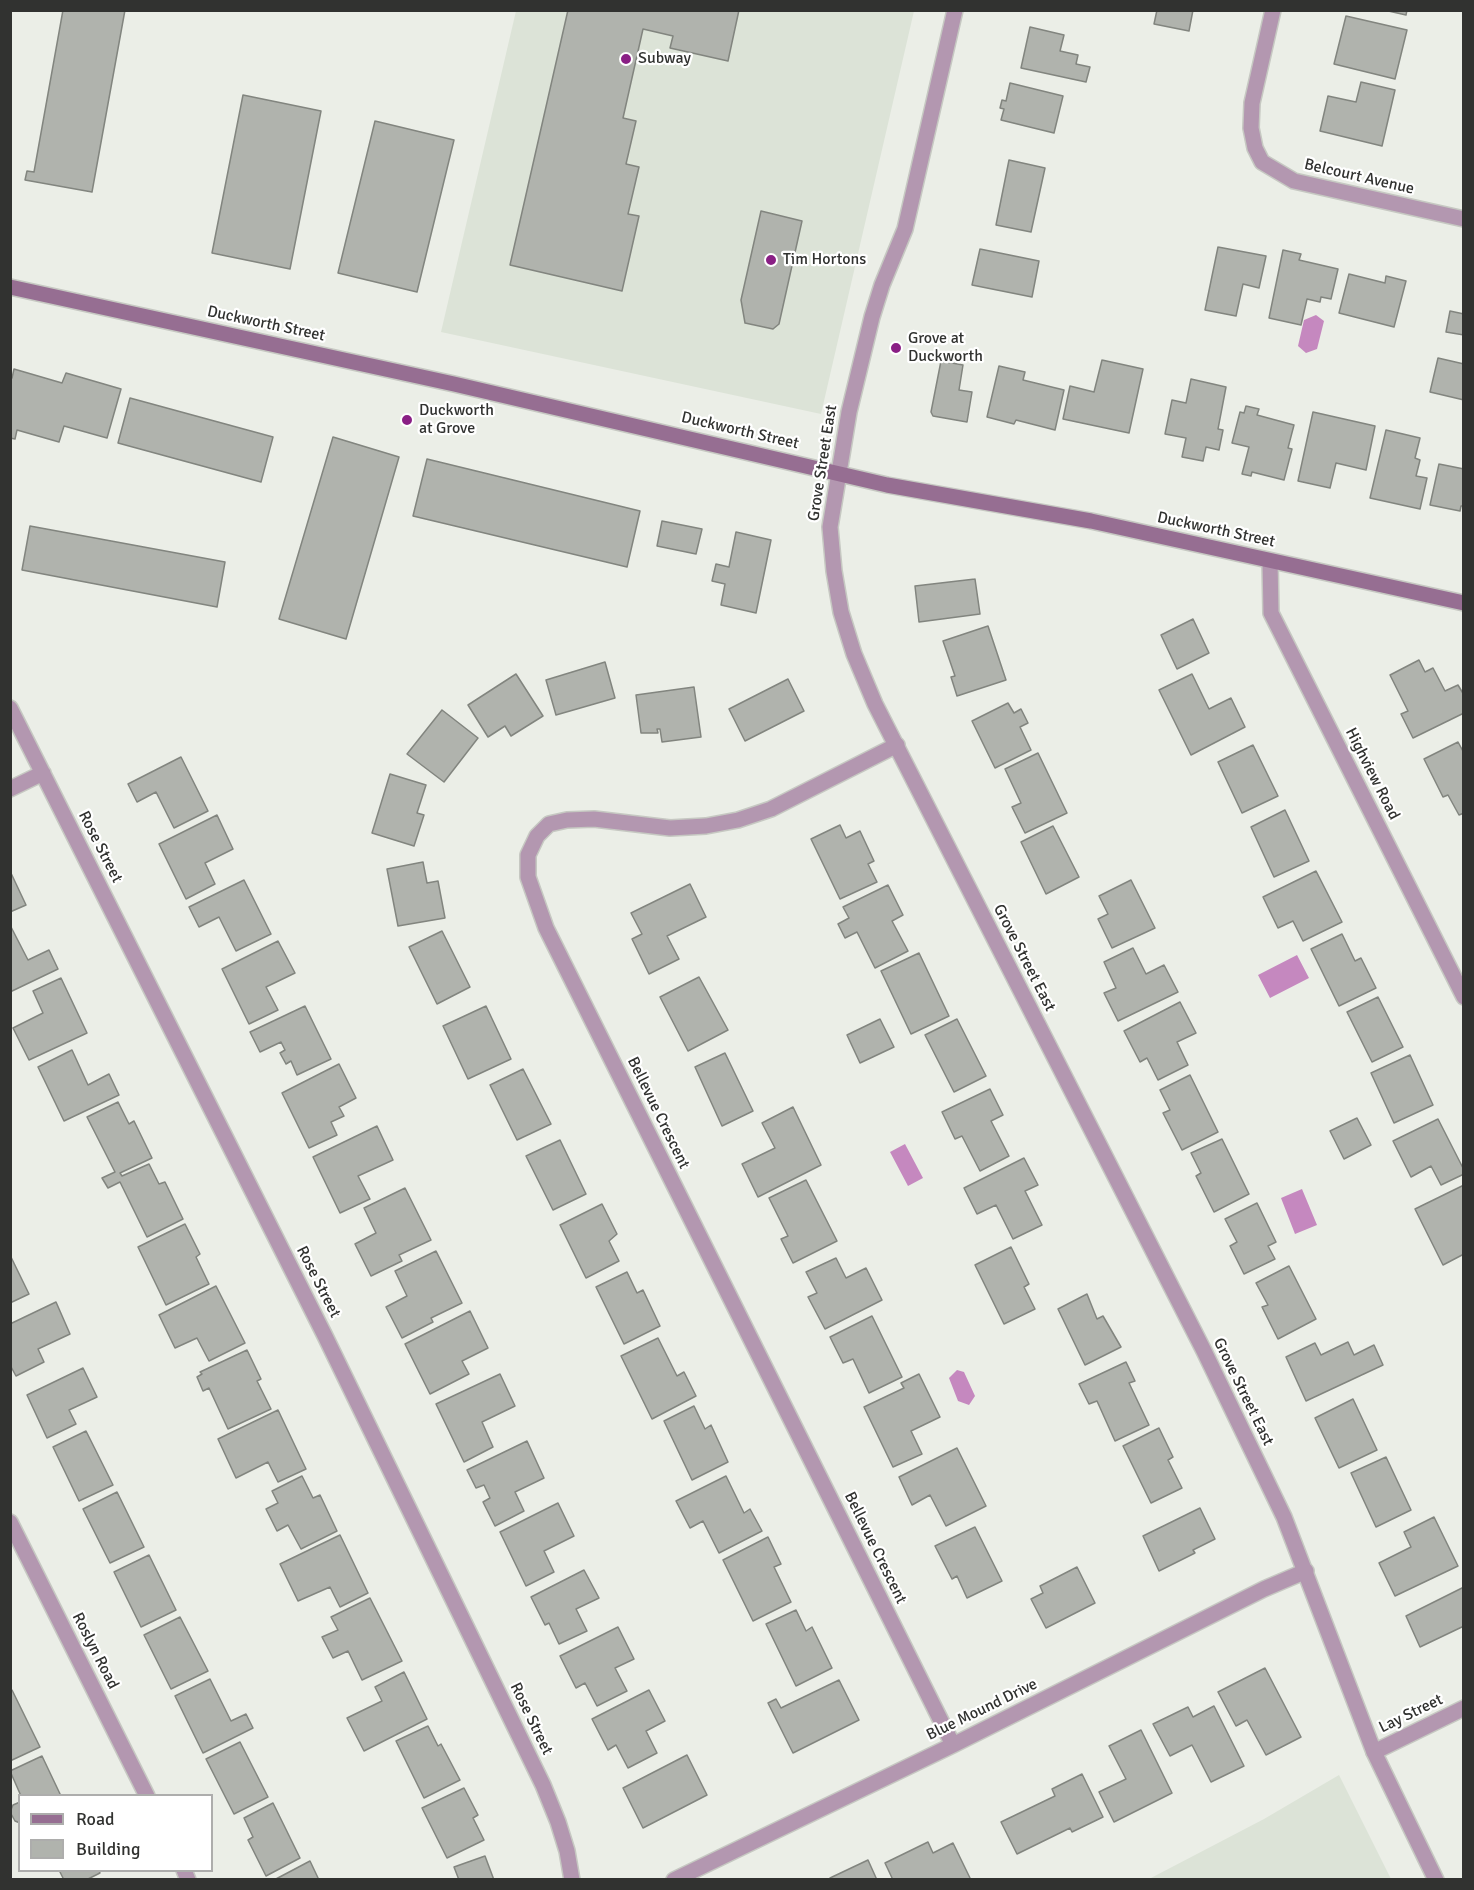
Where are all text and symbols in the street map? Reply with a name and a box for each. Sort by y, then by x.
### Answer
place label: Subway [638,49,691,69]
marker: Subway [619,52,633,66]
street label: Belcourt Avenue [1302,155,1416,199]
place label: Tim Hortons [783,250,866,270]
marker: Tim Hortons [764,253,778,267]
street label: Duckworth Street [205,302,327,346]
place label: Grove at Duckworth [908,329,983,367]
marker: Grove at Duckworth [889,341,903,355]
place label: Duckworth at Grove [419,401,494,439]
street label: Grove Street East [804,403,842,523]
street label: Duckworth Street [679,408,801,454]
marker: Duckworth at Grove [400,413,414,427]
street label: Duckworth Street [1155,508,1277,552]
street label: Highview Road [1341,725,1403,823]
street label: Rose Street [74,808,126,886]
street label: Grove Street East [989,901,1059,1015]
street label: Bellevue Crescent [623,1054,693,1172]
street label: Rose Street [292,1243,344,1321]
street label: Grove Street East [1209,1335,1277,1449]
street label: Bellevue Crescent [840,1489,910,1607]
street label: Roslyn Road [68,1610,122,1692]
street label: Blue Mound Drive [923,1675,1041,1745]
street label: Rose Street [505,1680,557,1758]
street label: Lay Street [1376,1690,1446,1738]
legend [18,1794,213,1872]
text: Road [76,1808,115,1830]
text: Building [76,1838,140,1860]

